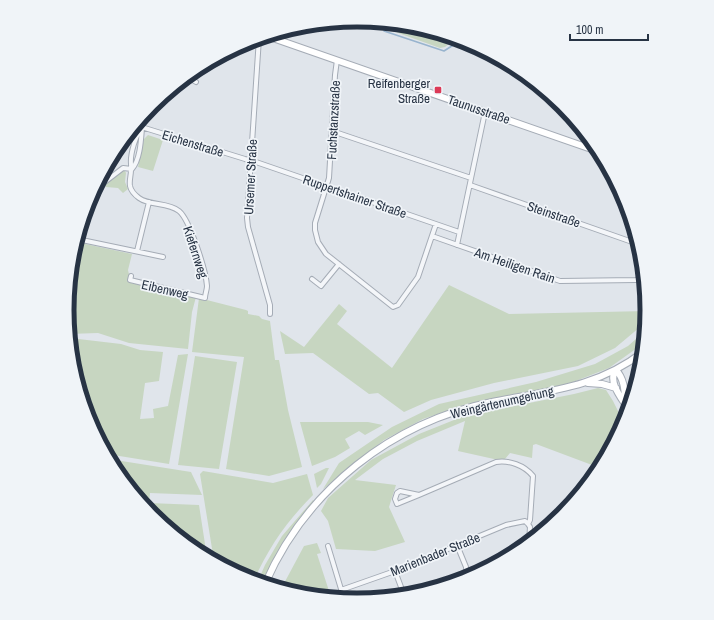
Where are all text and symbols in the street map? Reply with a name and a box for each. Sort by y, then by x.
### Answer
scale bar [570,16,648,42]
text: 100 m [576,22,603,38]
place label: Reifenberger Straße [368,75,430,107]
street label: Fuchstanzstraße [323,80,344,160]
marker: Reifenberger Straße [433,85,443,95]
street label: Taunusstraße [445,91,512,128]
street label: Eichenstraße [160,126,226,161]
street label: Ursemer Straße [240,139,261,215]
street label: Ruppertshainer Straße [301,171,409,222]
street label: Steinstraße [525,197,583,232]
street label: Kiefernweg [179,224,212,280]
street label: Am Heiligen Rain [471,243,557,287]
street label: Eibenweg [140,276,190,303]
street label: Weingärtenumgehung [449,382,555,423]
street label: Marienbader Straße [388,529,483,580]

